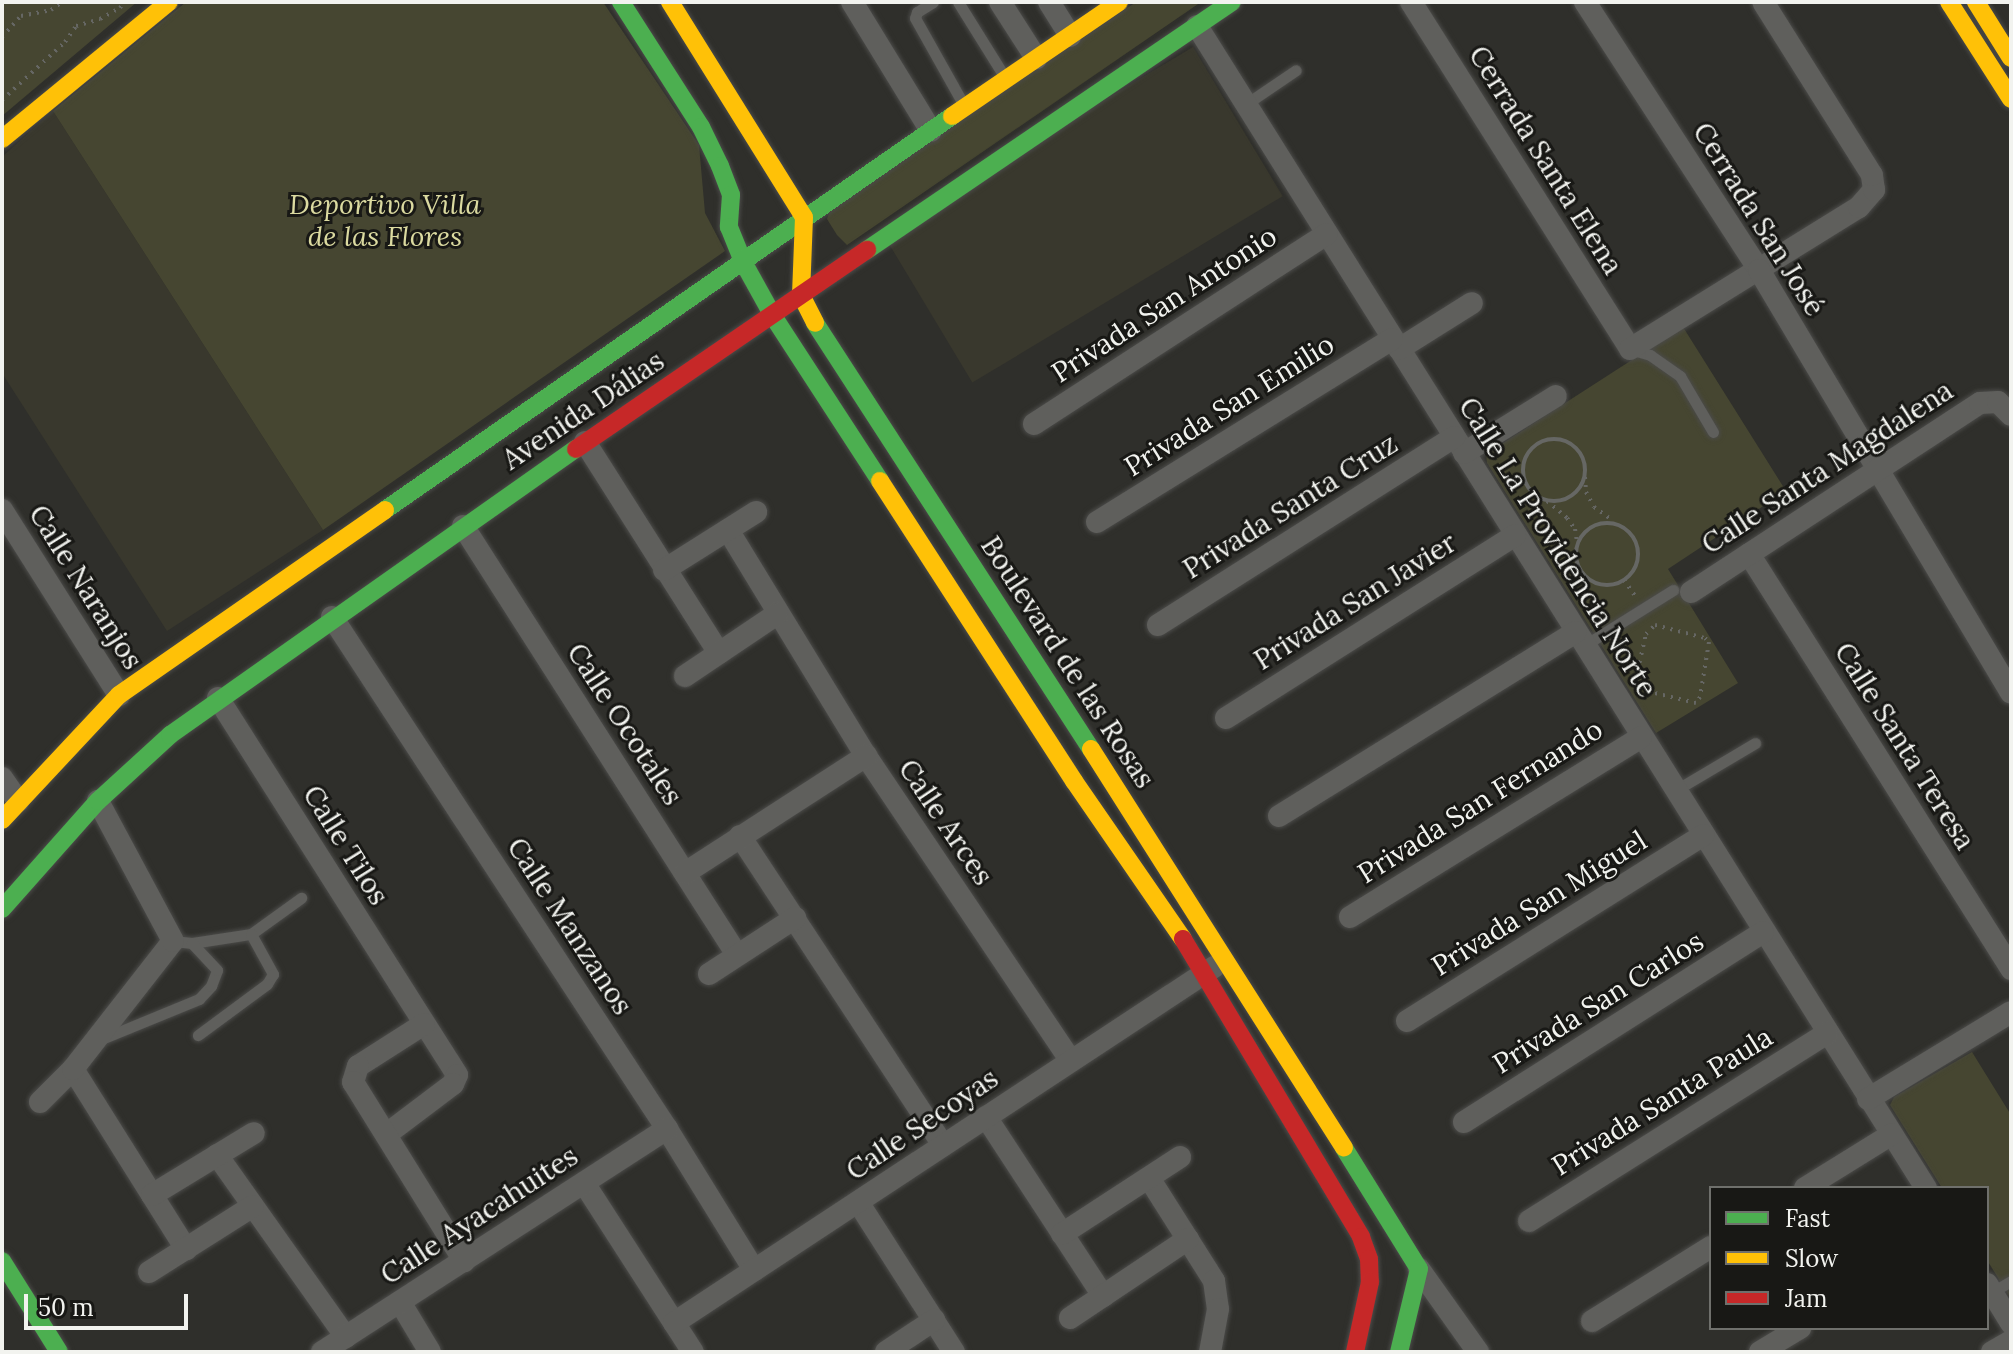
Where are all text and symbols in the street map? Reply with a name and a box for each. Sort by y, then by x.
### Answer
street label: Cerrada Santa Elena [1462,40,1630,280]
street label: Cerrada San José [1686,116,1832,322]
park label: Deportivo Villa de las Flores [289,187,481,253]
street label: Privada San Antonio [1045,219,1283,389]
street label: Privada San Emilio [1118,327,1340,483]
street label: Avenida Dálias [496,344,670,476]
street label: Calle Santa Magdalena [1695,373,1959,561]
street label: Calle La Providencia Norte [1452,391,1664,703]
street label: Privada Santa Cruz [1177,427,1403,585]
street label: Calle Naranjos [22,499,150,675]
street label: Privada San Javier [1248,525,1462,677]
street label: Boulevard de las Rosas [974,530,1162,794]
street label: Calle Santa Teresa [1828,636,1982,856]
street label: Calle Ocotales [560,637,690,811]
street label: Privada San Fernando [1351,712,1609,890]
street label: Calle Arces [892,753,1000,891]
street label: Calle Tilos [296,779,396,911]
street label: Privada San Miguel [1425,823,1653,983]
street label: Calle Manzanos [500,831,640,1021]
street label: Privada San Carlos [1487,924,1709,1080]
street label: Privada Santa Paula [1546,1020,1778,1182]
street label: Calle Secoyas [840,1061,1004,1187]
street label: Calle Ayacahuites [374,1139,584,1291]
legend [1709,1186,1989,1330]
text: Fast [1785,1203,1830,1234]
text: Slow [1785,1243,1838,1274]
scale bar [28,1278,192,1328]
text: Jam [1785,1283,1827,1314]
text: 50 m [38,1292,94,1323]

